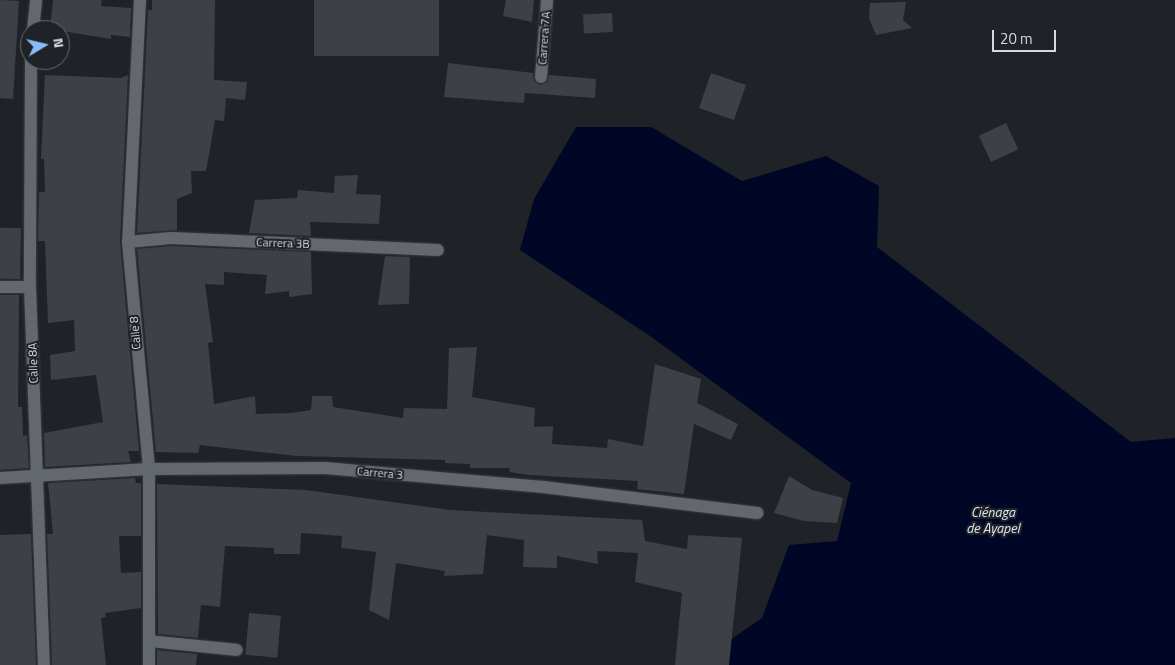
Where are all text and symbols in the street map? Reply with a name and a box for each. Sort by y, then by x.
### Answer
street label: Carrera 7A [535,11,553,65]
north arrow [20,20,70,70]
scale bar [995,20,1059,52]
text: 20 m [1000,27,1033,50]
text: N [48,36,70,49]
street label: Carrera 3B [256,235,310,251]
street label: Calle 8 [126,316,144,350]
street label: Calle 8A [25,342,41,384]
street label: Carrera 3 [356,464,404,482]
water label: Ciénaga de Ayapel [966,504,1020,536]

